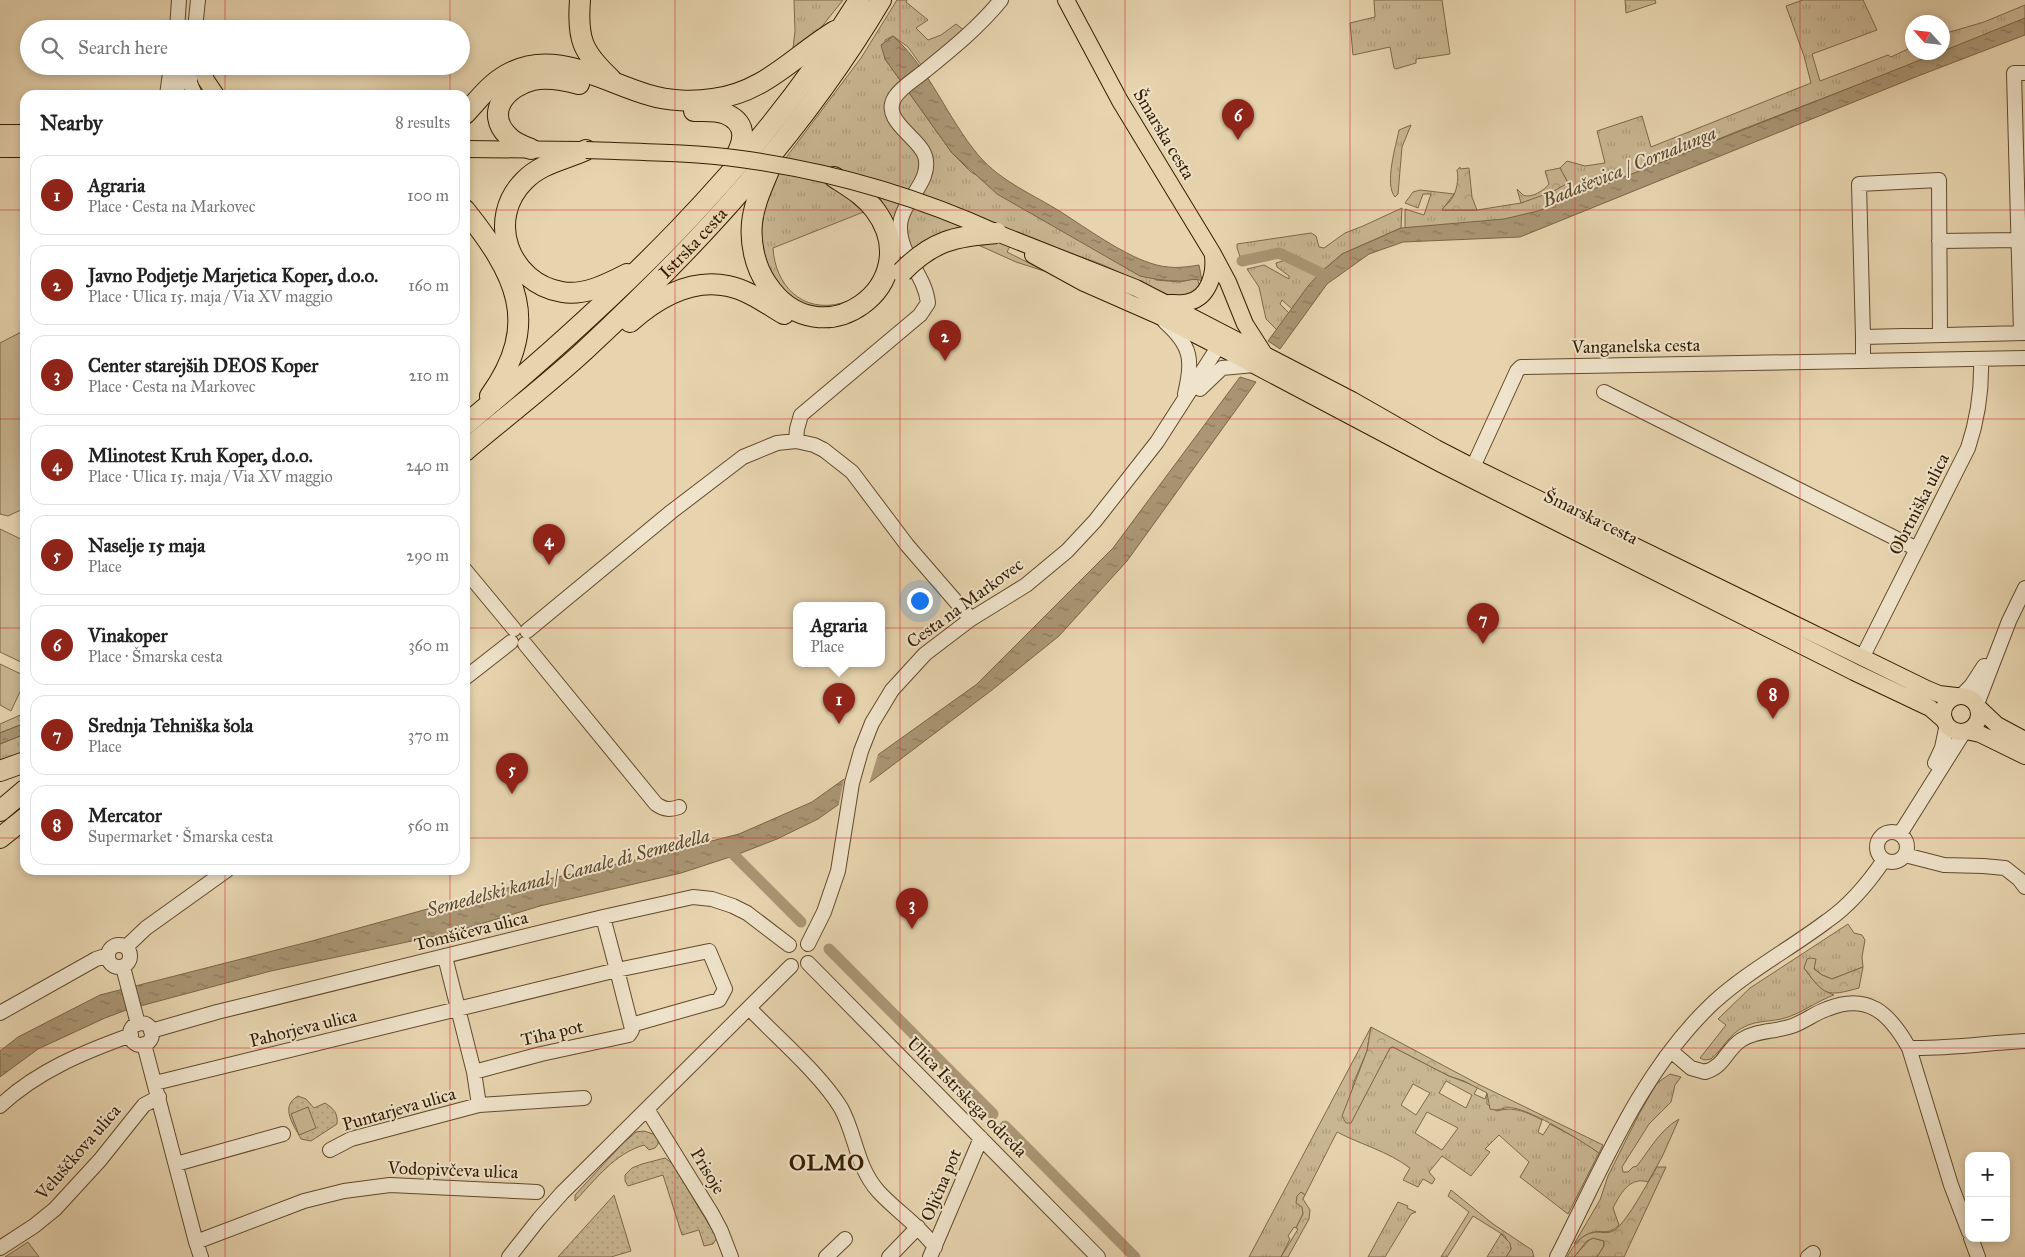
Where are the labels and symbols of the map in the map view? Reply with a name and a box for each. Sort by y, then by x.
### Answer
north arrow [1905,15,1950,60]
street label: Šmarska cesta [1128,84,1201,184]
pin: 6 [1222,99,1254,140]
water label: Badaševica / Cornalunga [1538,121,1720,212]
street label: Istrska cesta [654,203,732,283]
pin: 2 [929,320,961,361]
street label: Vanganelska cesta [1571,334,1701,359]
street label: Obrtniška ulica [1884,449,1954,558]
street label: Šmarska cesta [1540,484,1642,549]
pin: 4 [533,524,565,565]
street label: Cesta na Markovec [902,553,1028,653]
your location [907,588,933,614]
pin: 7 [1467,603,1499,644]
pin: 8 [1757,678,1789,719]
pin: 1 [823,683,855,724]
pin: 5 [496,753,528,794]
water label: Semedelski kanal / Canale di Semedella [423,824,712,922]
pin: 3 [896,888,928,929]
street label: Tomšičeva ulica [412,906,530,956]
street label: Pahorjeva ulica [247,1004,359,1052]
street label: Tiha pot [519,1015,586,1051]
street label: Ulica Istrskega odreda [901,1032,1032,1163]
street label: Puntarjeva ulica [340,1082,458,1136]
street label: Veluščkova ulica [30,1100,126,1205]
street label: Prisoje [686,1144,730,1198]
street label: Oljčna pot [916,1145,966,1224]
district label: OLMO [789,1149,865,1176]
street label: Vodopivčeva ulica [386,1157,519,1183]

